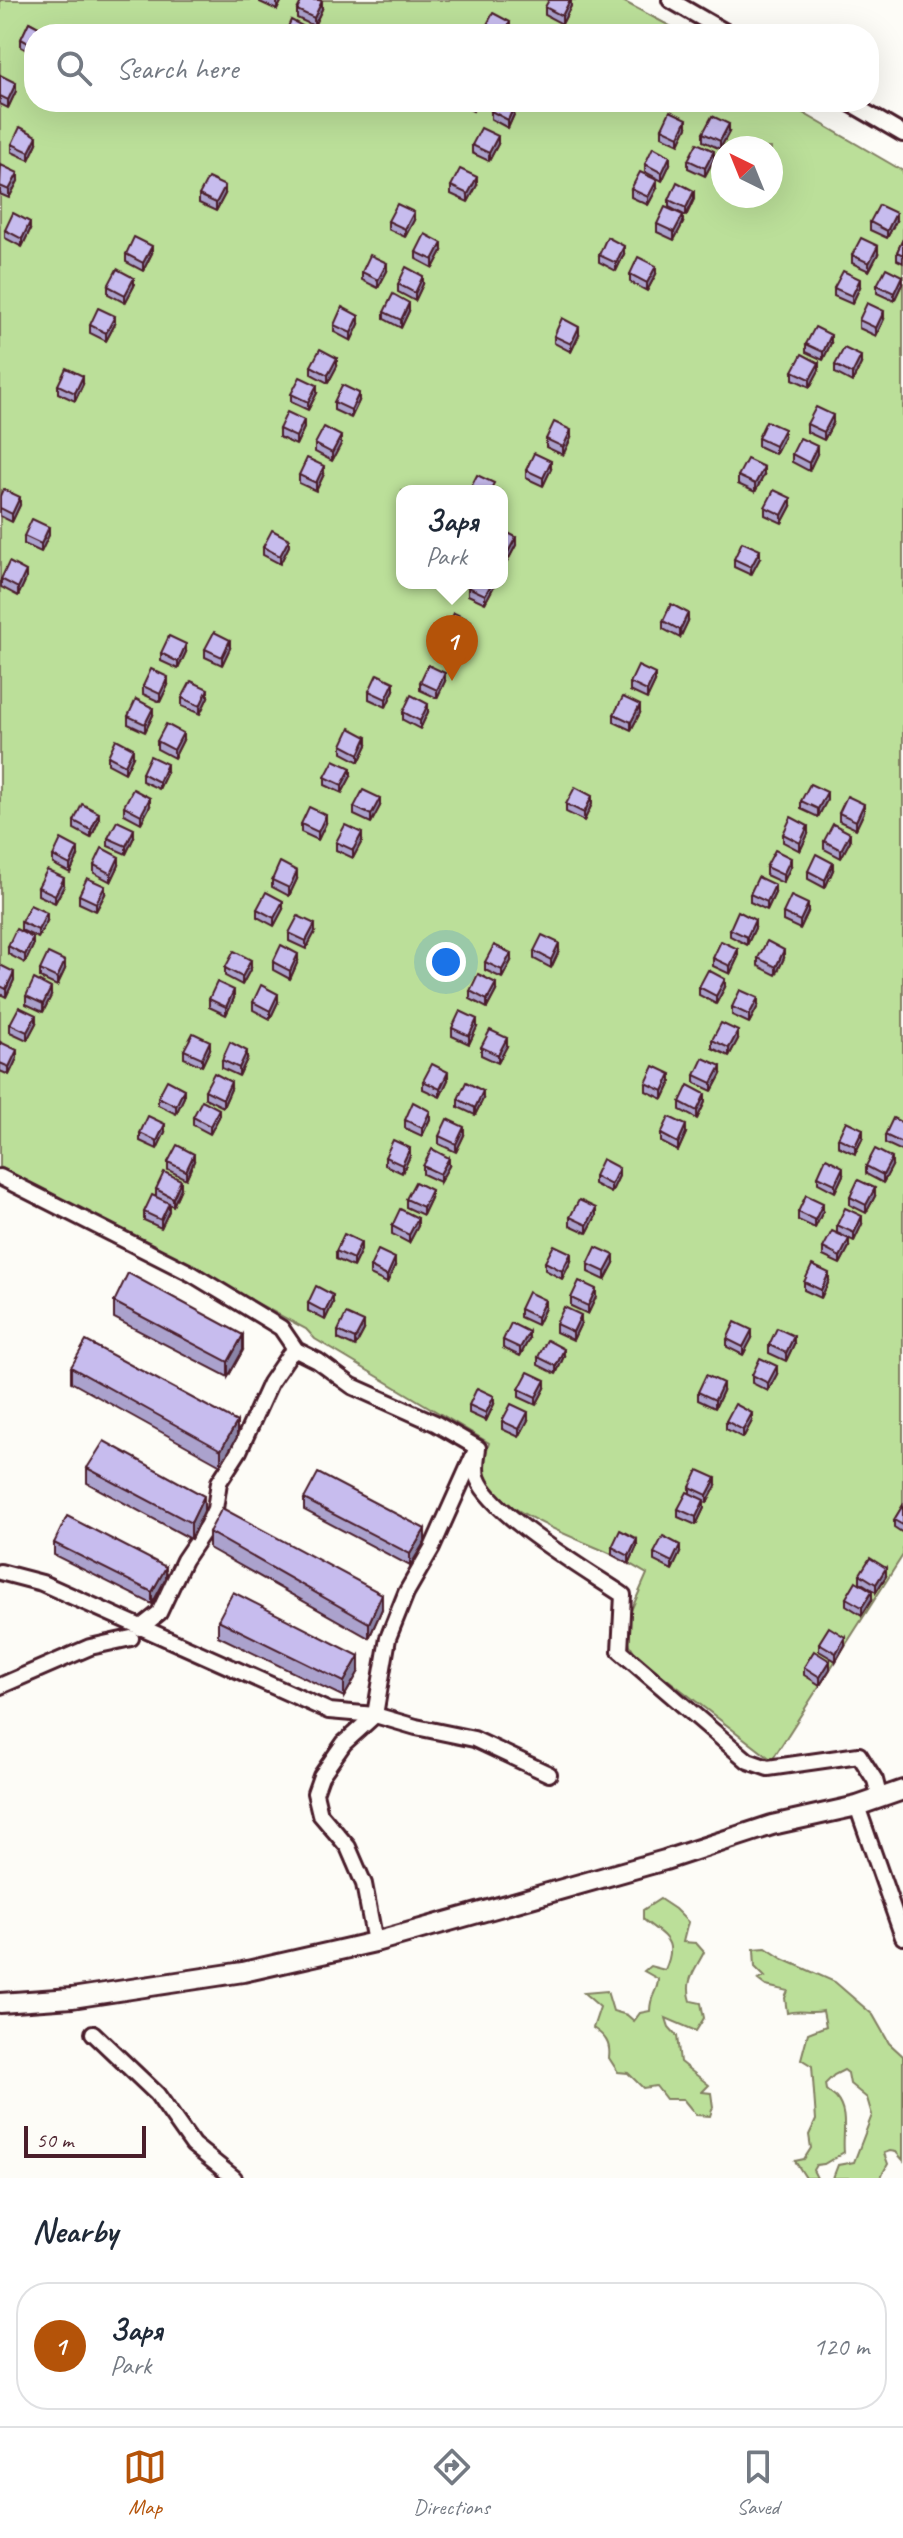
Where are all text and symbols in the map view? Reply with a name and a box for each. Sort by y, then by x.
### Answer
search box [24,24,879,112]
icon: search [52,46,96,90]
text: Search here [116,49,238,87]
north arrow [711,136,783,208]
popup [396,485,508,589]
text: Заря [426,502,478,540]
text: Park [426,540,467,573]
pin: 1 [426,615,478,681]
your location [426,942,466,982]
scale bar [24,2122,146,2158]
text: 50 m [36,2126,73,2154]
text: Nearby [32,2209,118,2252]
text: Заря [110,2311,162,2349]
text: 1 [54,2330,66,2363]
text: 120 m [813,2330,869,2363]
text: Park [110,2349,151,2382]
tab: Map [123,2445,167,2521]
tab: Directions [413,2445,490,2521]
tab: Saved [736,2445,780,2521]

